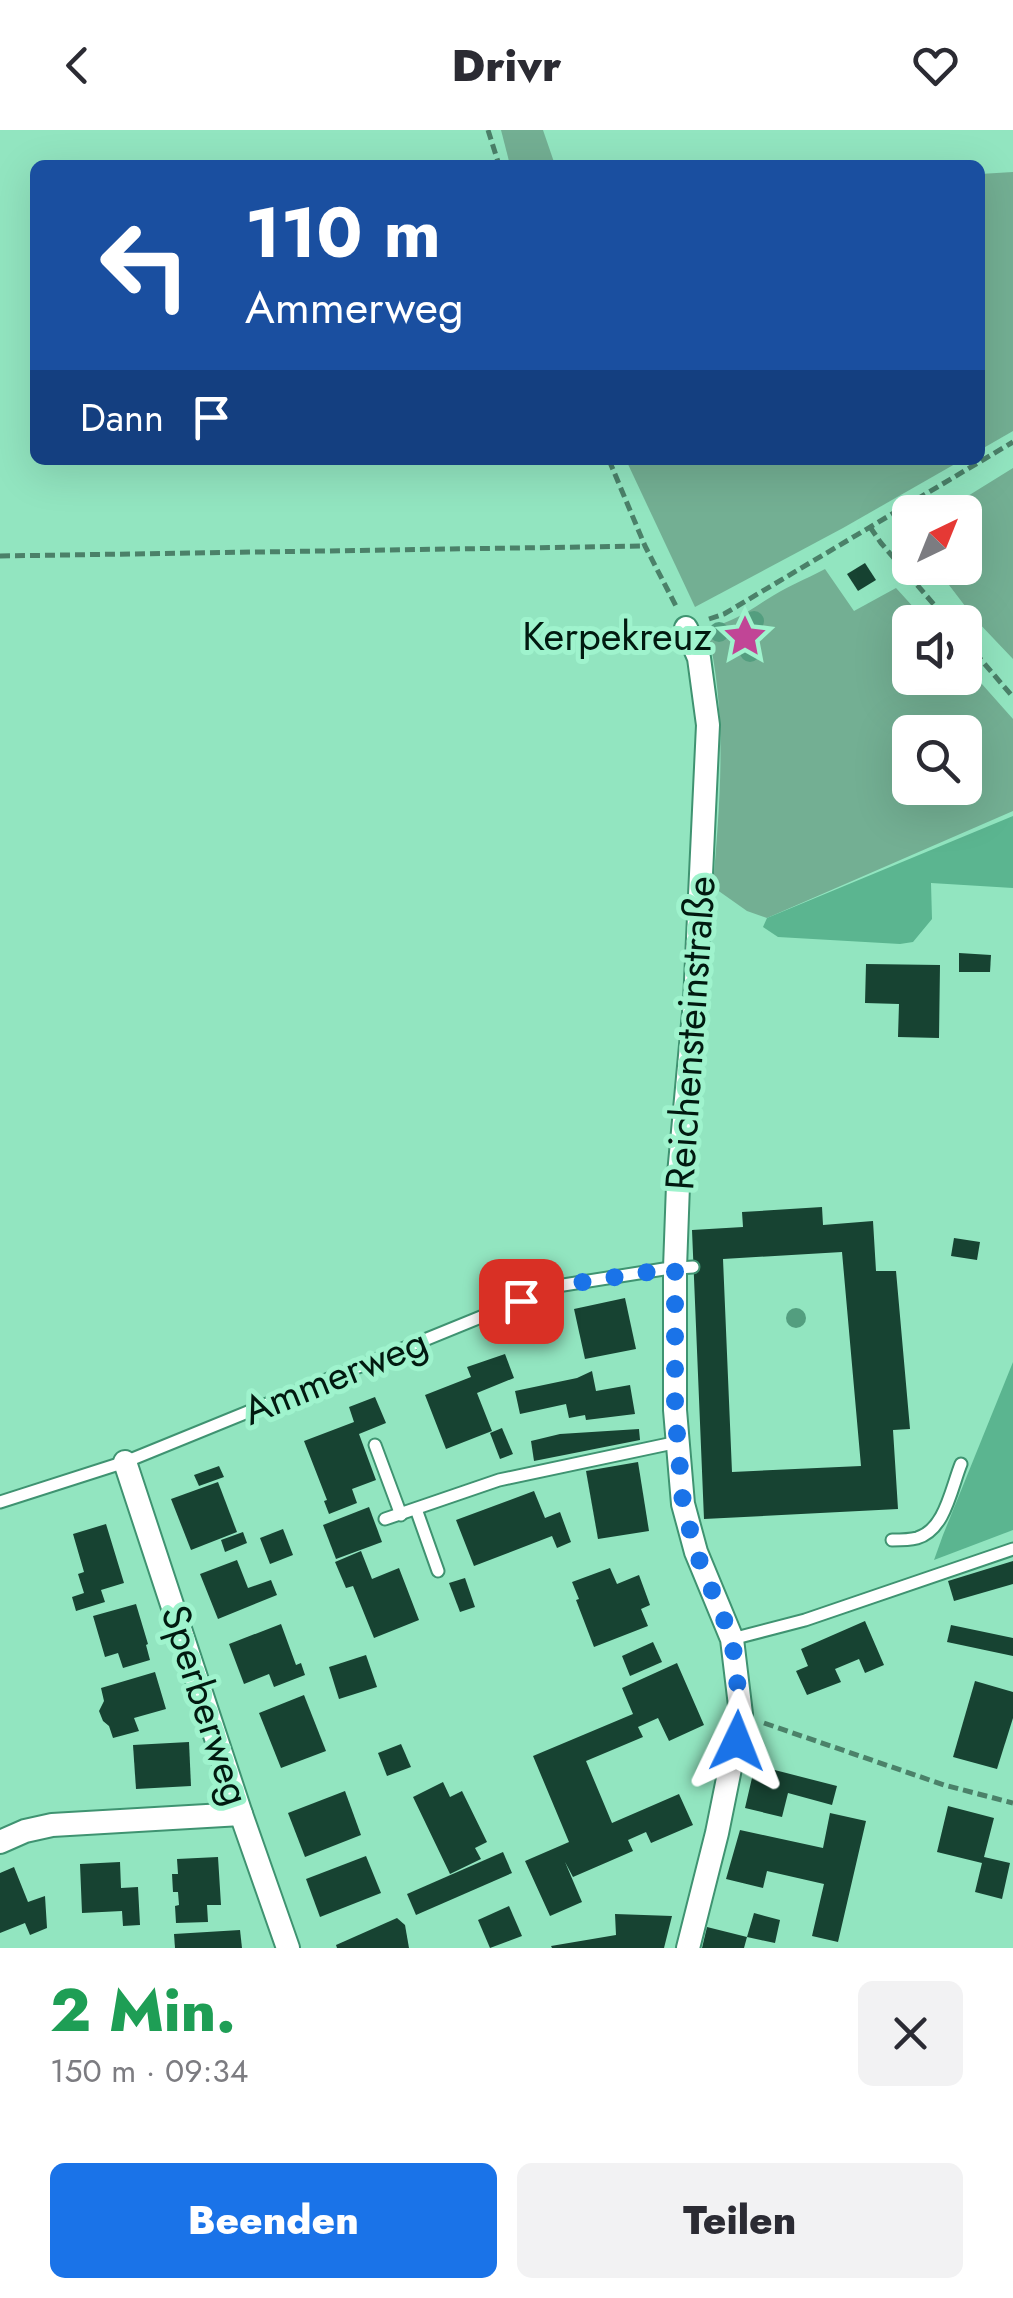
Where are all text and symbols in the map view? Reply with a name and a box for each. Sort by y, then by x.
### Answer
text: Drivr [451,33,562,98]
icon: back [50,38,105,93]
icon: heart [908,38,963,93]
text: 110 m [245,182,441,283]
icon: left [80,200,210,330]
text: Ammerweg [245,275,464,340]
text: Dann [80,390,164,445]
icon: arrive [184,390,239,445]
north arrow [892,495,982,585]
map controls [892,495,982,805]
button: sound [892,605,982,695]
place label: Kerpekreuz [522,607,712,665]
place icon: Kerpekreuz [721,612,769,660]
button: search [892,715,982,805]
street label: Reichensteinstraße [650,874,730,1192]
pin [479,1259,564,1344]
icon: arrive [494,1274,549,1329]
street label: Ammerweg [234,1313,436,1439]
street label: Sperberweg [146,1597,266,1813]
position arrow [685,1689,789,1793]
text: 2 Min. [50,1967,236,2054]
button: close [858,1981,963,2086]
text: 150 m · 09:34 [50,2048,248,2094]
button: Beenden [50,2163,497,2278]
button: Teilen [517,2163,963,2278]

